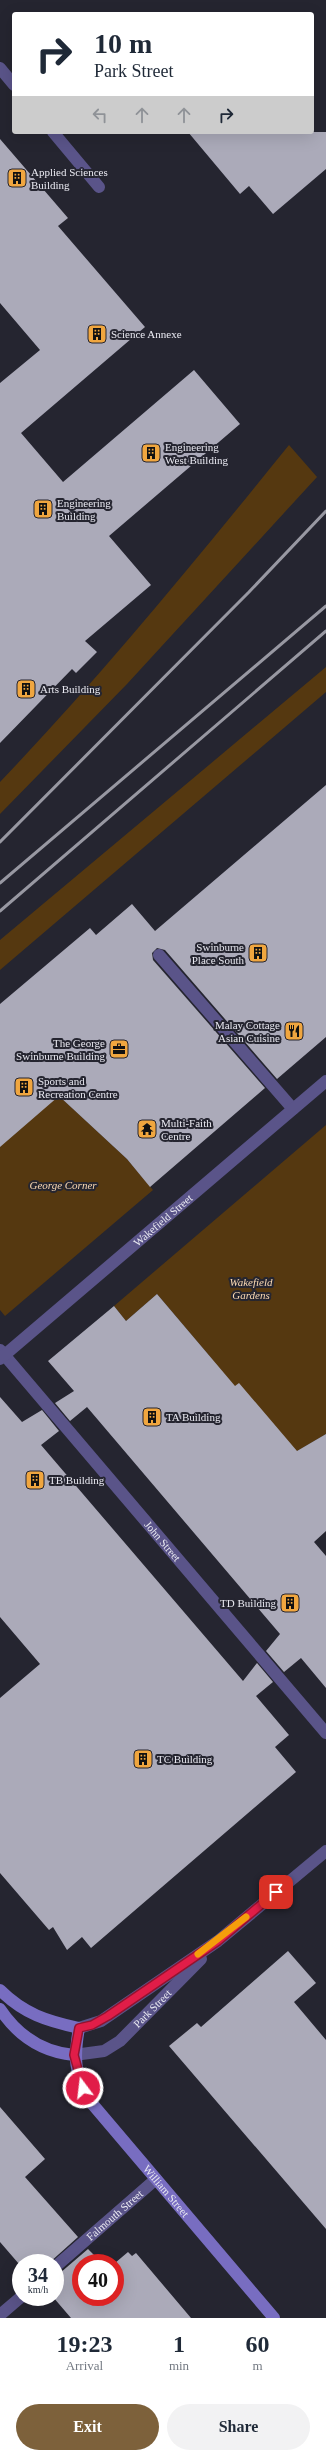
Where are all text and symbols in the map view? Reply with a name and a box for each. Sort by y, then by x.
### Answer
icon: right [28,28,80,80]
text: 10 m [94,28,152,59]
text: Park Street [94,61,173,81]
icon: left [89,104,111,126]
icon: ahead [131,104,153,126]
icon: ahead [173,104,195,126]
icon: right [215,104,237,126]
place label: Applied Sciences Building [31,166,108,191]
building icon: Applied Sciences Building [6,167,28,189]
building icon: Science Annexe [86,323,108,345]
place label: Science Annexe [111,328,182,340]
place label: Engineering West Building [165,441,228,466]
building icon: Engineering West Building [140,442,162,464]
place label: Engineering Building [57,497,111,522]
building icon: Engineering Building [32,498,54,520]
building icon: Arts Building [15,678,37,700]
place label: Arts Building [40,683,101,695]
place label: Swinburne Place South [192,941,244,966]
building icon: Swinburne Place South [247,942,269,964]
place label: Malay Cottage Asian Cuisine [215,1019,280,1044]
restaurant icon: Malay Cottage Asian Cuisine [283,1020,305,1042]
place label: The George Swinburne Building [16,1037,105,1062]
office icon: The George Swinburne Building [108,1038,130,1060]
place label: Sports and Recreation Centre [38,1075,118,1100]
building icon: Sports and Recreation Centre [13,1076,35,1098]
place label: Multi-Faith Centre [161,1117,212,1142]
temple icon: Multi-Faith Centre [136,1118,158,1140]
park label: George Corner [29,1179,97,1191]
street label: Wakefield Street [131,1192,195,1249]
park label: Wakefield Gardens [230,1276,273,1301]
building icon: TA Building [141,1406,163,1428]
place label: TA Building [166,1411,221,1423]
building icon: TB Building [24,1469,46,1491]
place label: TB Building [49,1474,105,1486]
street label: John Street [142,1519,183,1564]
building icon: TD Building [279,1592,301,1614]
place label: TD Building [220,1597,276,1609]
building icon: TC Building [132,1748,154,1770]
place label: TC Building [157,1753,213,1765]
pin [259,1875,293,1909]
icon: arrive [265,1881,287,1903]
street label: Park Street [131,1987,174,2030]
position arrow [62,2067,104,2109]
street label: William Street [141,2163,191,2219]
street label: Falmouth Street [84,2187,145,2243]
speed limit sign: 40 [72,2254,124,2306]
text: 34 [28,2264,48,2286]
text: km/h [28,2284,48,2295]
text: 19:23 [56,2331,112,2357]
text: 1 [173,2331,185,2357]
text: 60 [246,2331,270,2357]
text: Arrival [66,2358,103,2373]
text: min [169,2358,189,2373]
text: m [252,2358,263,2373]
button: Exit [16,2404,159,2450]
button: Share [167,2404,310,2450]

